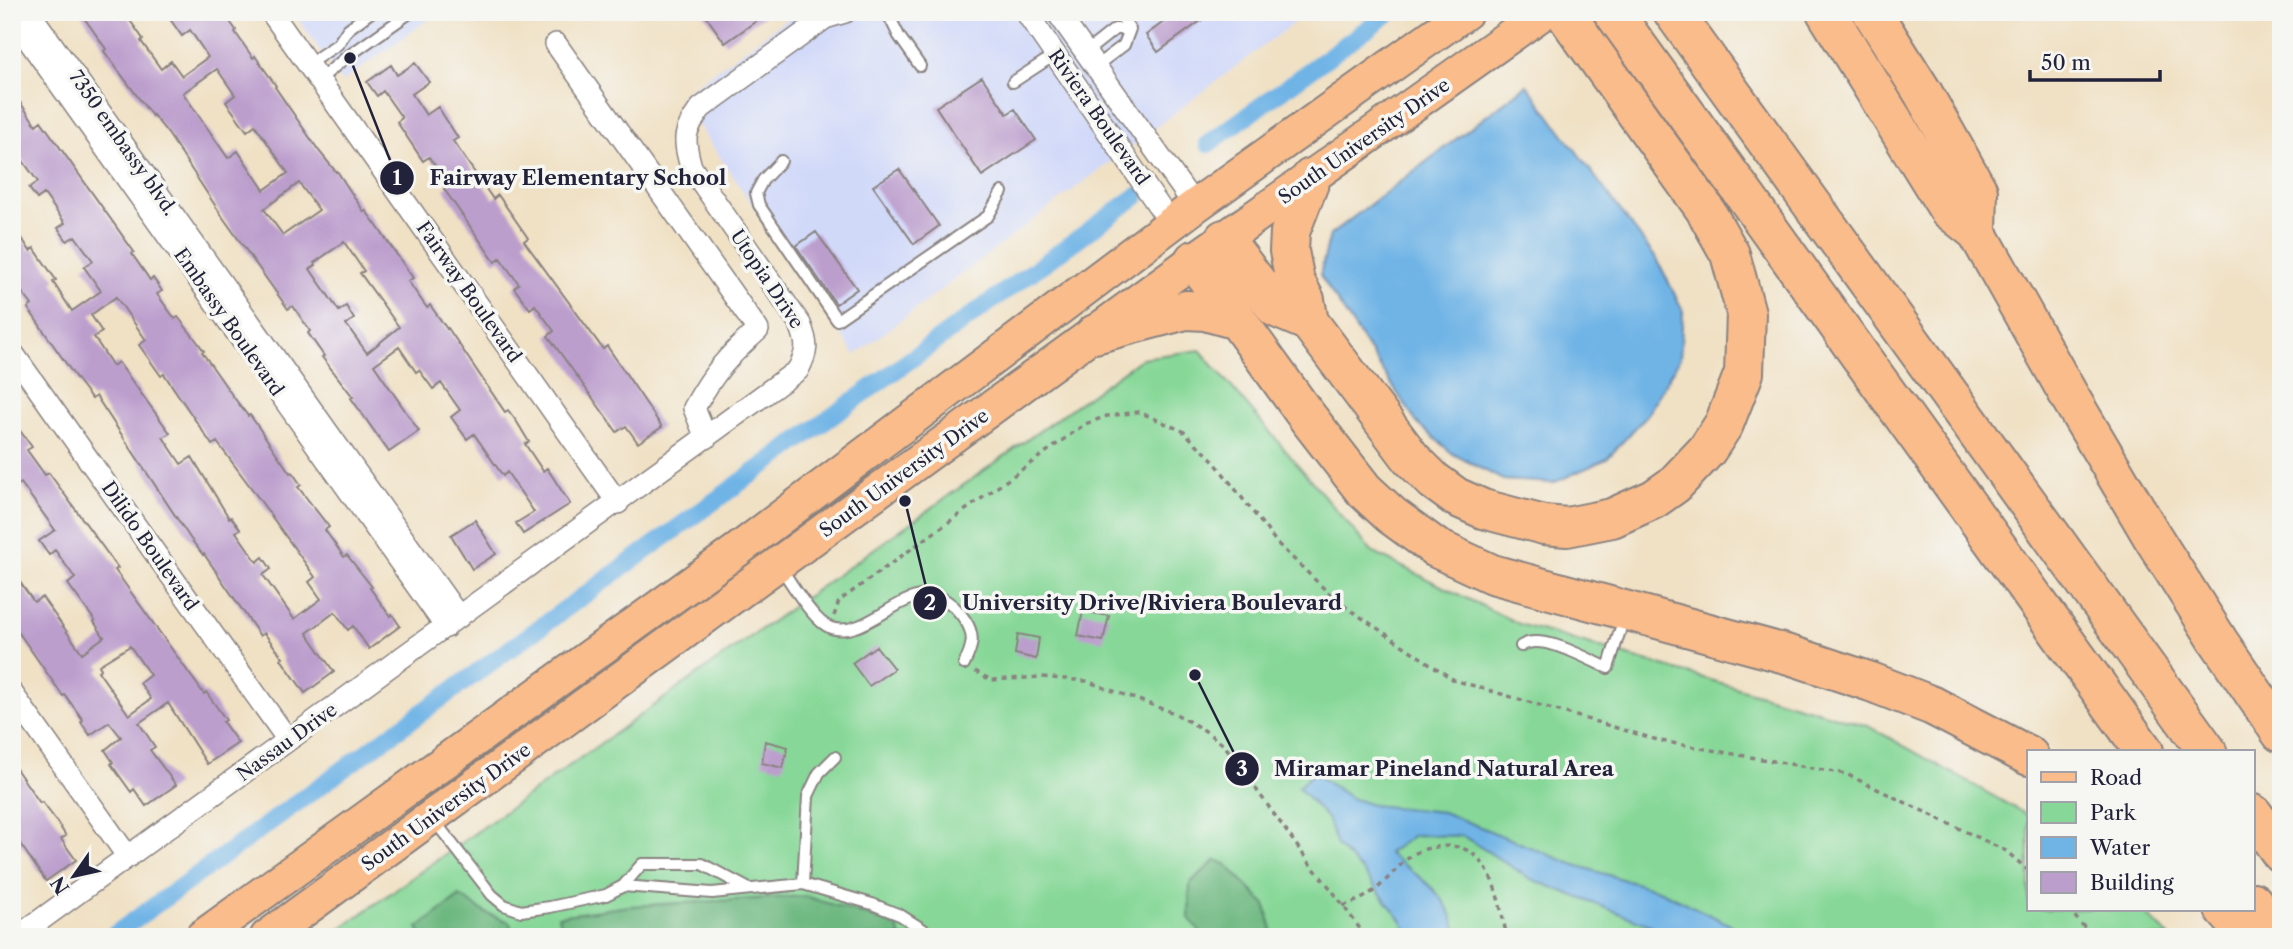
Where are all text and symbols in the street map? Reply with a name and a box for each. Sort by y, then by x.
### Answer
scale bar [2030,38,2160,82]
street label: Riviera Boulevard [1044,45,1155,190]
text: 50 m [2041,50,2091,75]
street label: 7350 embassy blvd. [64,66,182,220]
street label: South University Drive [1274,73,1454,209]
callout: Fairway Elementary School [380,157,741,199]
text: 1 [392,165,402,190]
text: Fairway Elementary School [430,165,726,190]
street label: Fairway Boulevard [412,217,527,367]
street label: Utopia Drive [726,225,808,333]
street label: Embassy Boulevard [169,244,289,401]
street label: South University Drive [815,404,993,542]
street label: Dilido Boulevard [97,477,203,615]
callout: University Drive/Riviera Boulevard [912,582,1356,624]
text: 2 [924,590,936,615]
text: University Drive/Riviera Boulevard [962,590,1342,615]
street label: Nassau Drive [233,698,341,786]
street label: South University Drive [357,738,535,876]
callout: Miramar Pineland Natural Area [1225,748,1628,790]
legend [2027,750,2254,911]
text: 3 [1236,756,1248,781]
text: Miramar Pineland Natural Area [1274,756,1615,781]
text: Road [2090,765,2142,790]
text: Park [2090,800,2136,825]
text: Water [2089,835,2150,860]
north arrow [38,841,108,911]
text: Building [2090,870,2175,895]
text: N [46,872,74,899]

